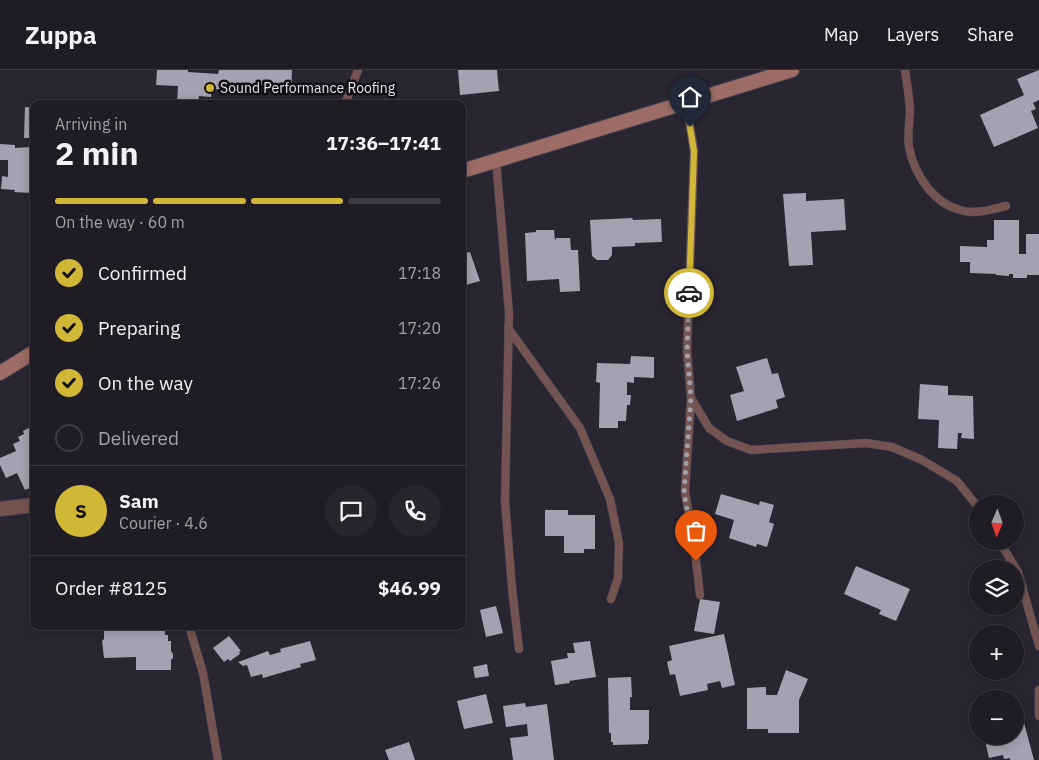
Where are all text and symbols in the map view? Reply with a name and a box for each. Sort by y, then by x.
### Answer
text: Zuppa [25,19,97,51]
text: Map [824,23,859,46]
text: Layers [887,23,939,46]
text: Share [967,23,1014,46]
pin [669,76,711,127]
place label: Sound Performance Roofing [220,79,396,97]
marker: Sound Performance Roofing [204,82,216,94]
icon: home [676,83,704,111]
text: Arriving in [55,114,127,134]
text: 17:36–17:41 [326,131,441,155]
text: 2 min [55,132,139,174]
text: On the way · 60 m [55,212,185,232]
icon: check [55,259,83,287]
text: Confirmed [98,261,187,285]
text: 17:18 [398,263,441,283]
courier [664,268,714,318]
icon: car [675,279,703,307]
icon: check [55,314,83,342]
text: Preparing [98,316,180,340]
text: 17:20 [398,318,441,338]
icon: check [55,369,83,397]
text: On the way [98,371,193,395]
text: 17:26 [398,373,441,393]
text: Delivered [98,426,179,450]
button: chat [325,485,377,537]
button: phone [389,485,441,537]
text: Sam [119,489,159,513]
north arrow [969,495,1024,550]
map controls [969,495,1024,745]
text: S [75,499,87,523]
pin [675,510,717,561]
text: Courier · 4.6 [119,513,208,533]
icon: bag [682,517,710,545]
button: layers [969,560,1024,615]
text: Order #8125 [55,576,167,600]
text: $46.99 [378,576,441,600]
button: + [969,625,1024,680]
button: − [969,690,1024,745]

